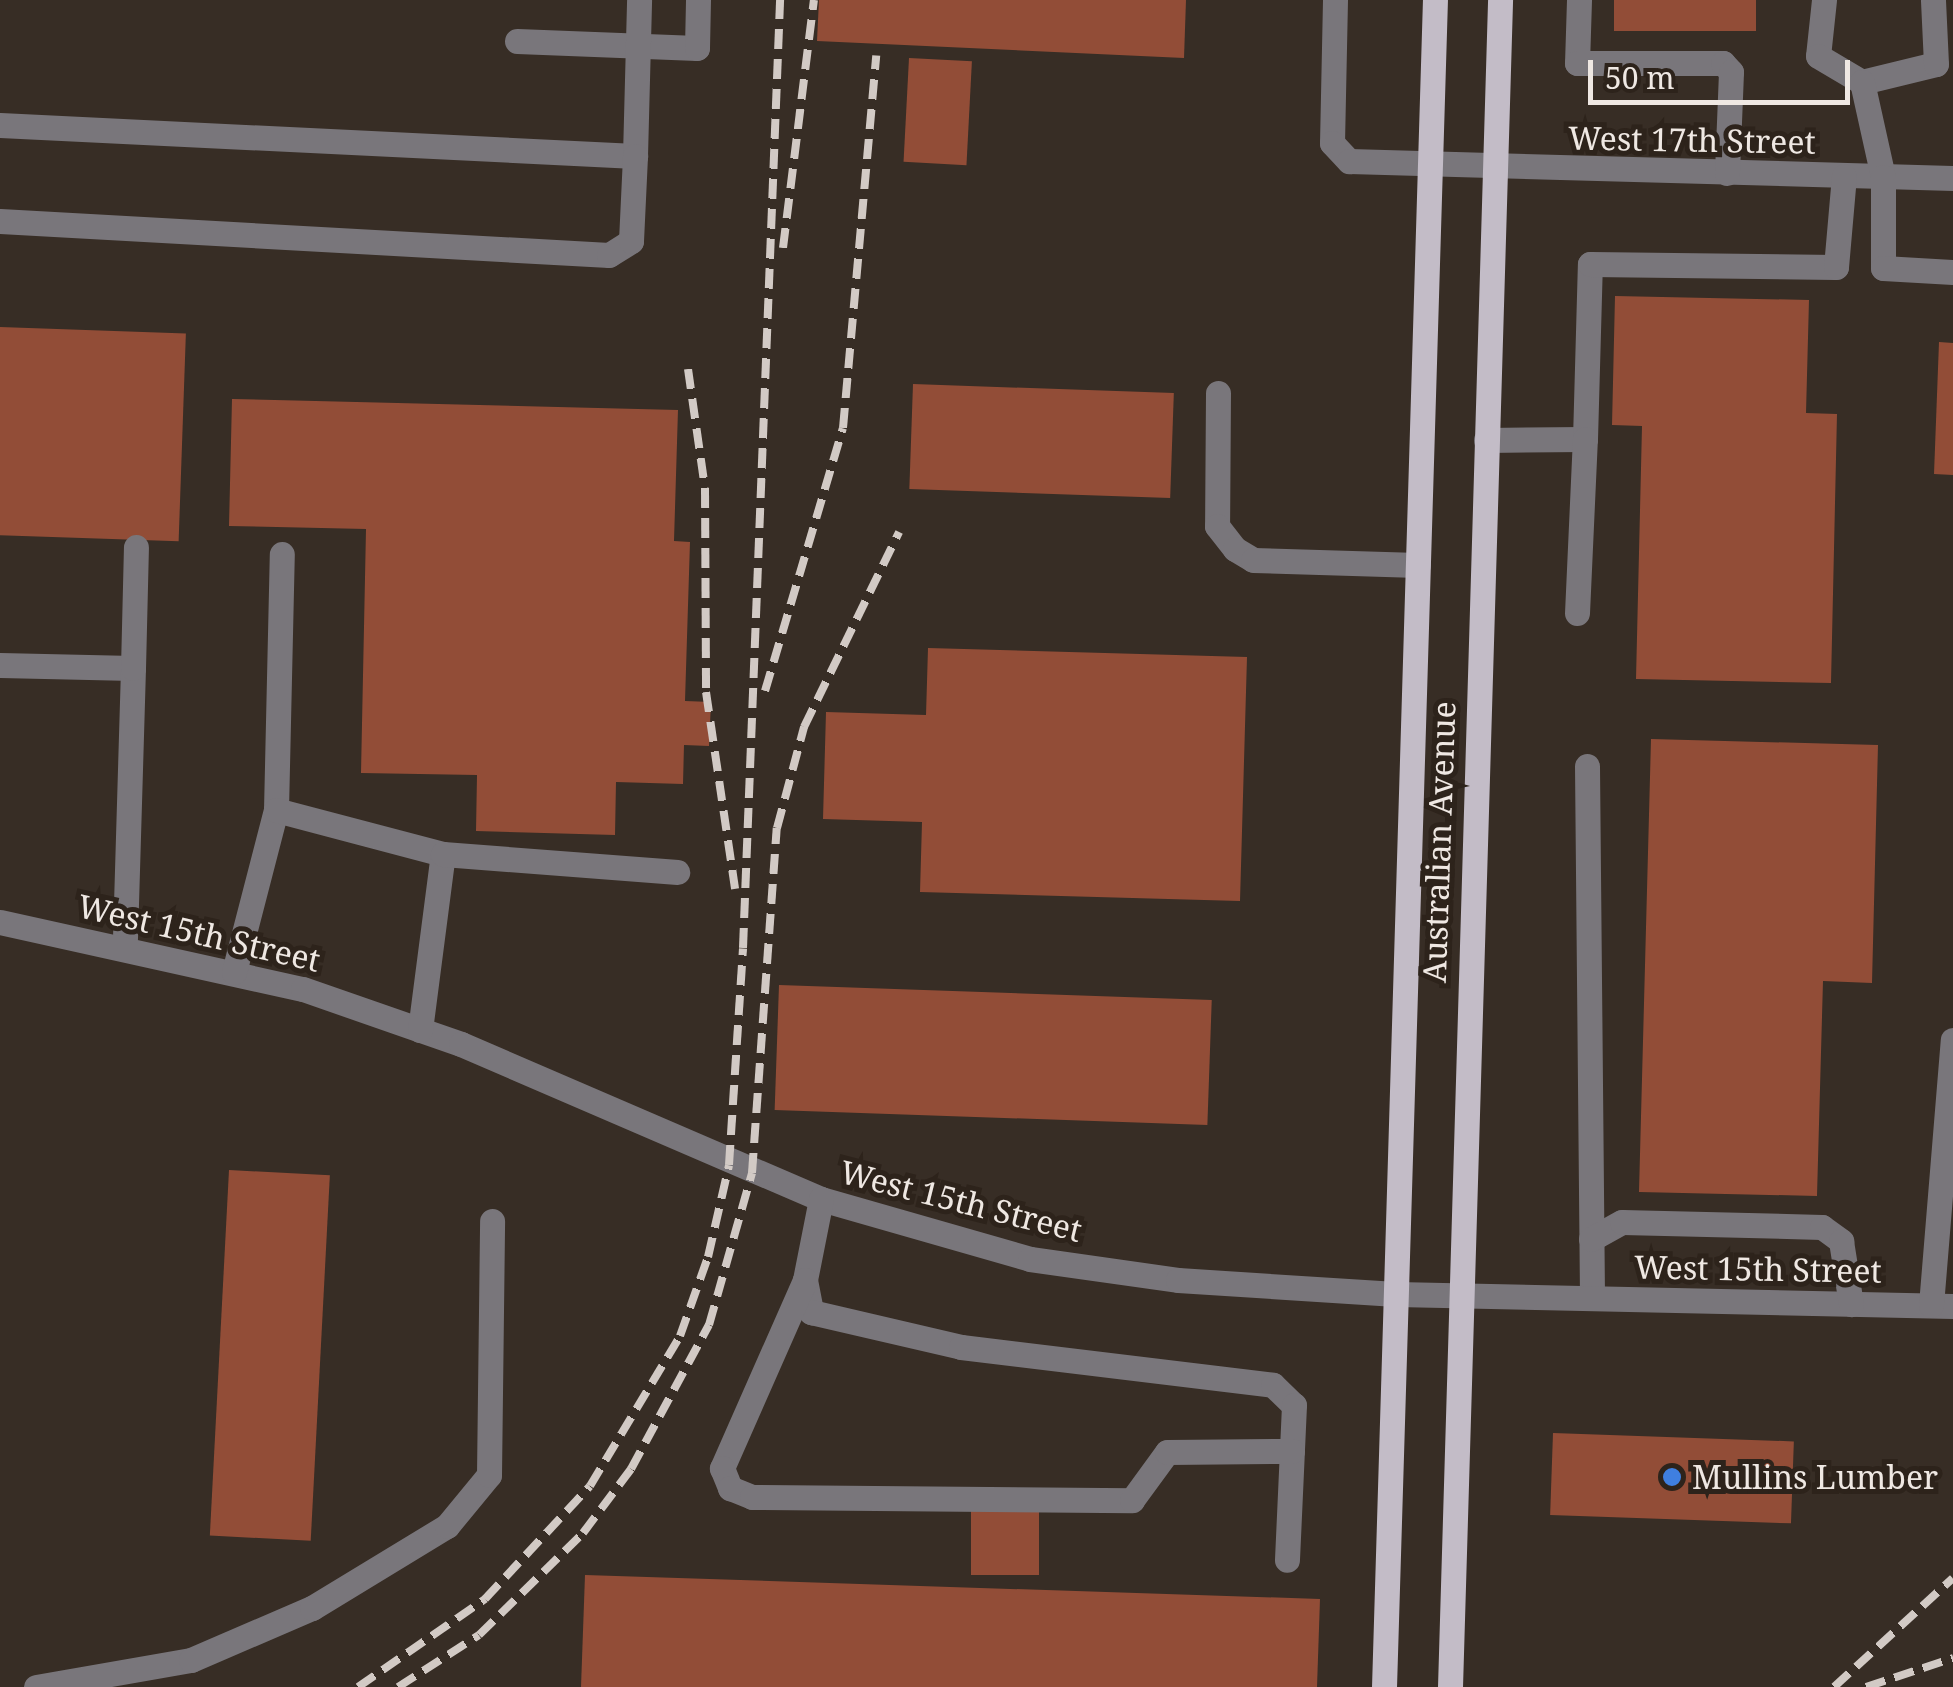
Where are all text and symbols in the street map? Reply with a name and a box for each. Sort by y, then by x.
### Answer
scale bar [1593,40,1856,102]
text: 50 m [1605,57,1675,98]
street label: West 17th Street [1568,119,1816,161]
street label: Australian Avenue [1415,700,1463,984]
street label: West 15th Street [74,886,324,980]
street label: West 15th Street [836,1152,1086,1250]
street label: West 15th Street [1634,1248,1882,1290]
place label: Mullins Lumber [1692,1458,1938,1496]
marker: Mullins Lumber [1661,1466,1683,1488]

